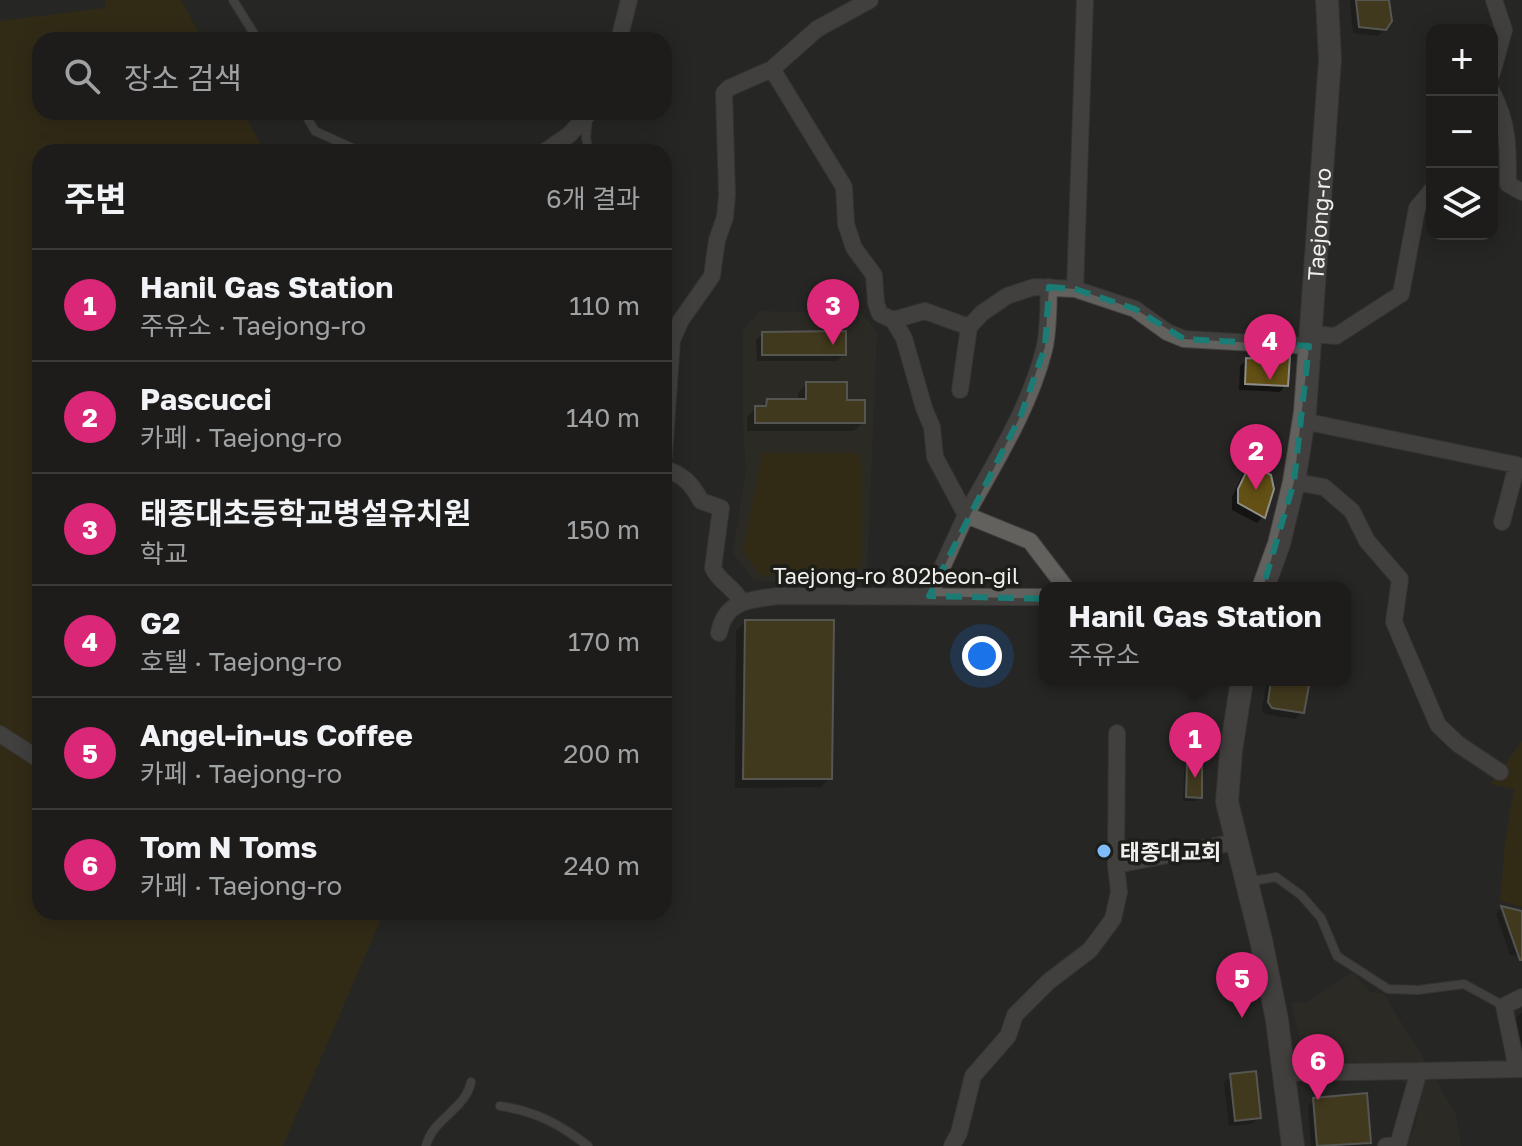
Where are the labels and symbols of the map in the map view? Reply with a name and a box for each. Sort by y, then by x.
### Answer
street label: Taejong-ro [1301,167,1336,281]
pin: 3 [807,279,859,345]
pin: 4 [1244,314,1296,380]
pin: 2 [1230,424,1282,490]
street label: Taejong-ro 802beon-gil [773,562,1019,589]
your location [962,636,1002,676]
pin: 1 [1169,712,1221,778]
place label: 태종대교회 [1120,838,1221,865]
marker: 태종대교회 [1095,842,1113,860]
pin: 5 [1216,952,1268,1018]
pin: 6 [1292,1034,1344,1100]

